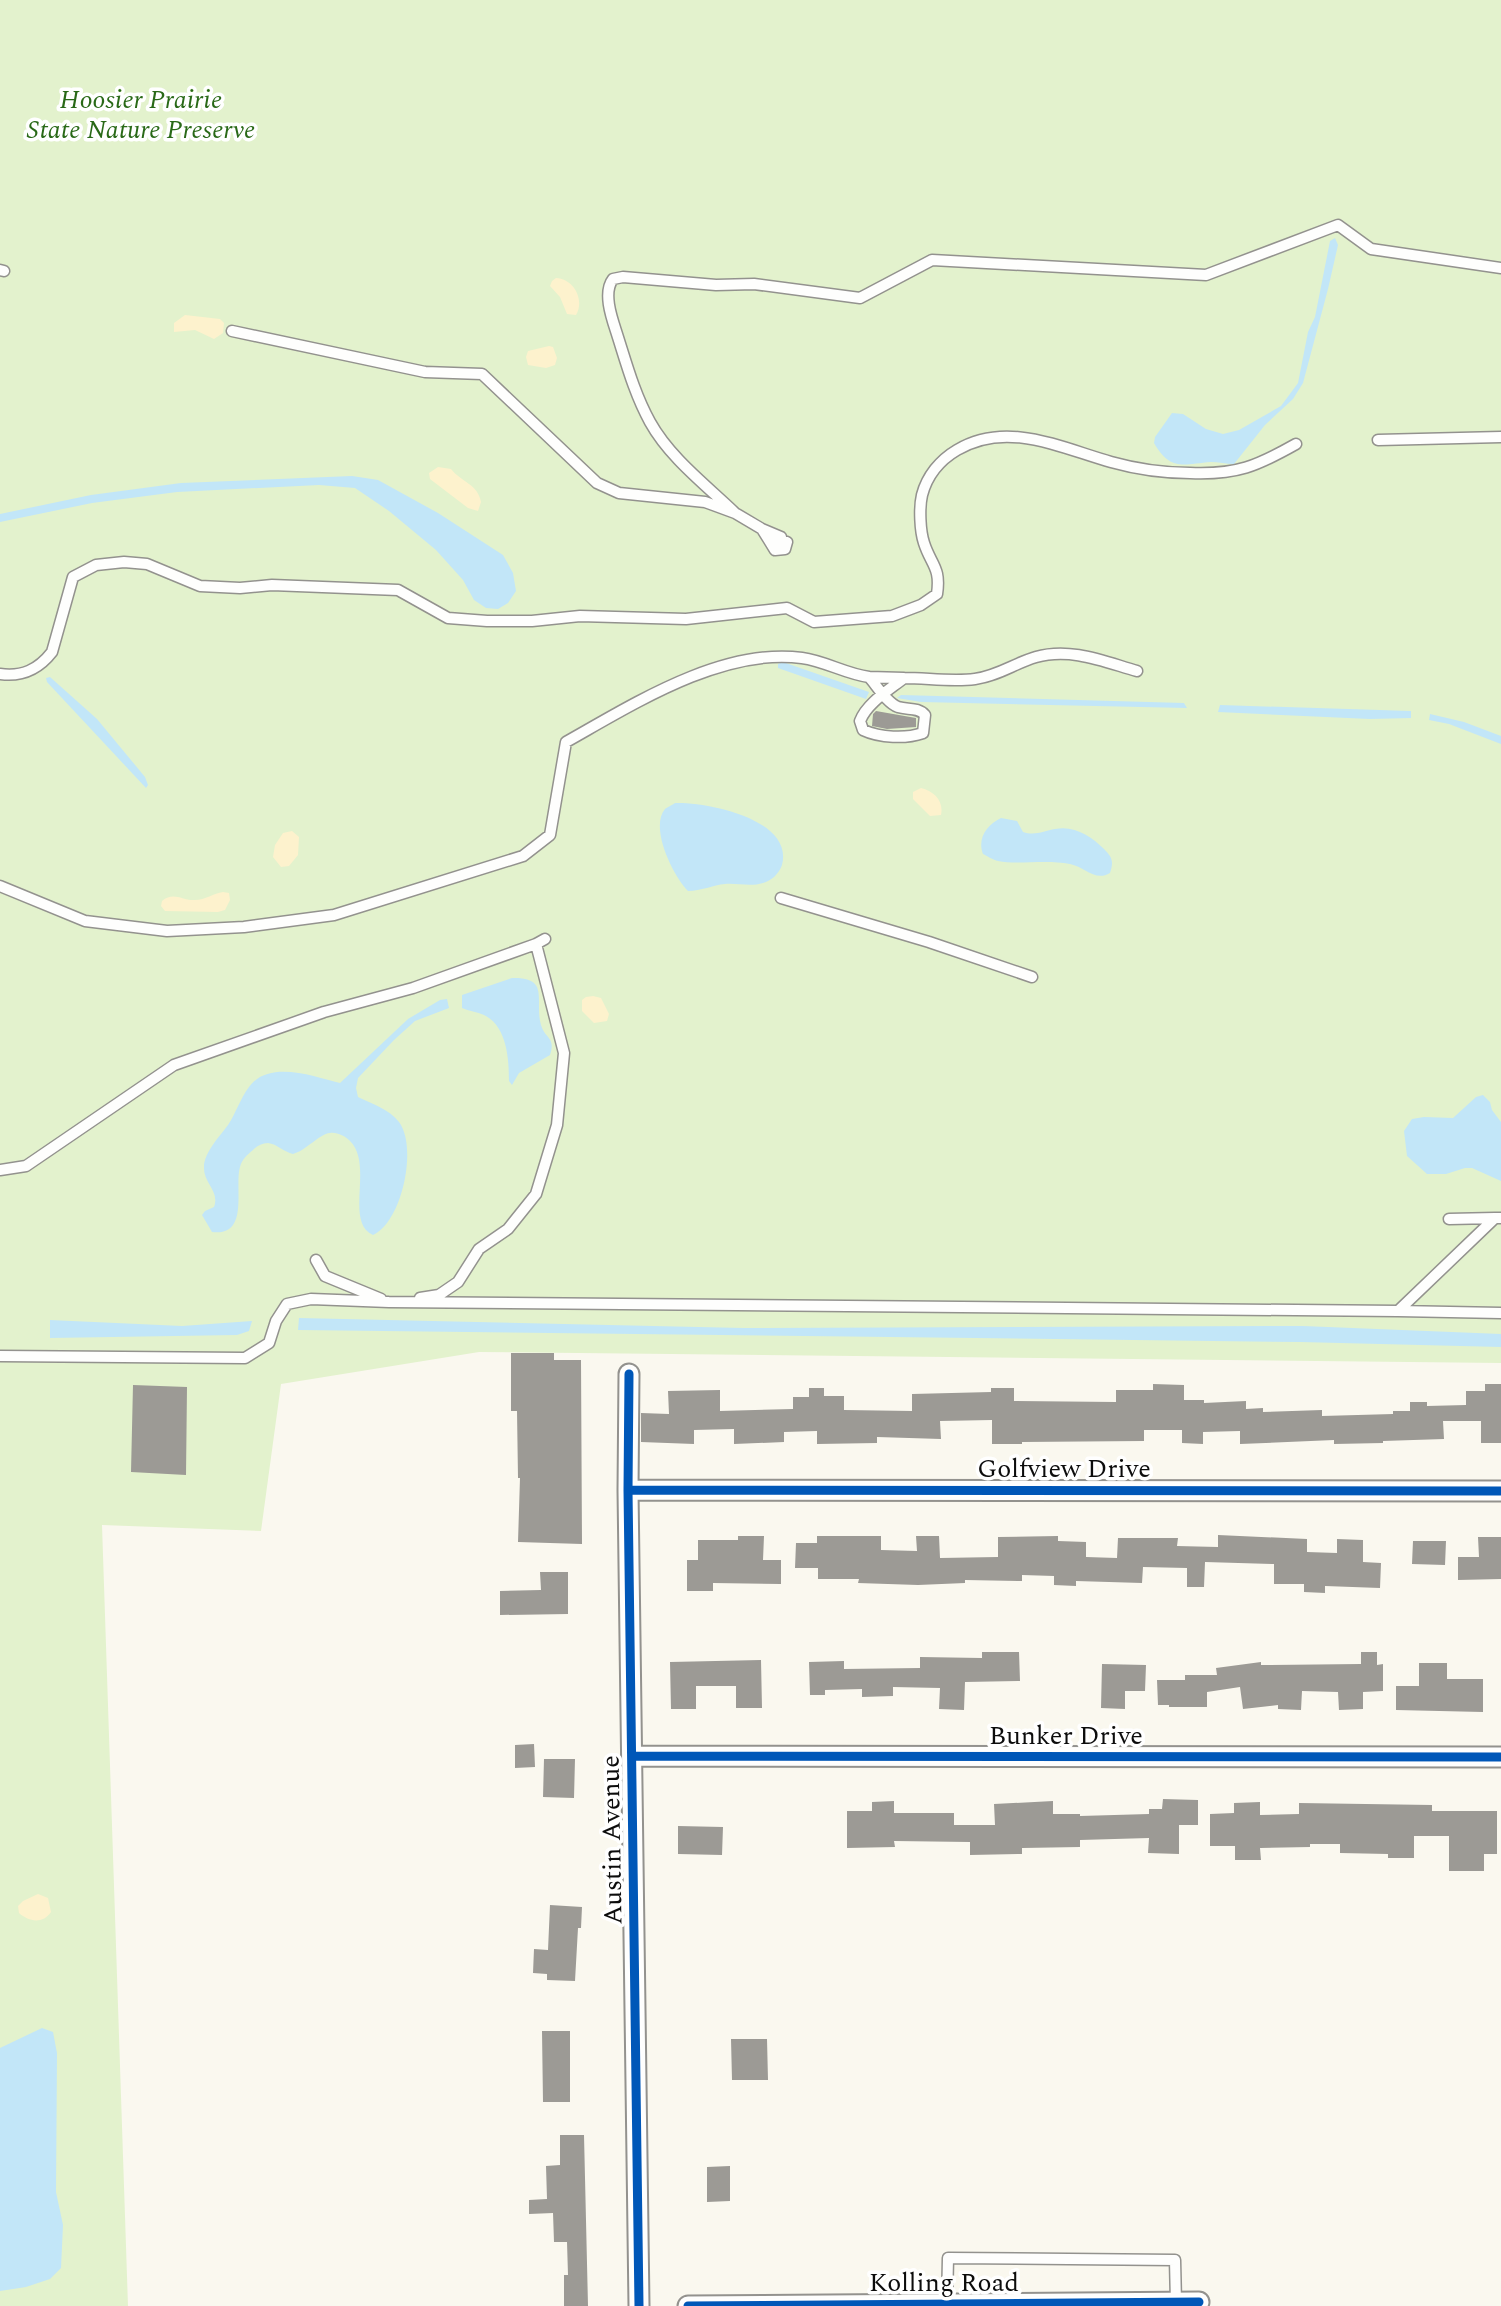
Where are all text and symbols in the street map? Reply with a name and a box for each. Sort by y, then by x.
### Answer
park label: Hoosier Prairie State Nature Preserve [27,80,255,150]
street label: Golfview Drive [977,1449,1151,1489]
street label: Bunker Drive [989,1716,1143,1756]
street label: Austin Avenue [591,1755,633,1925]
street label: Kolling Road [869,2263,1019,2303]

